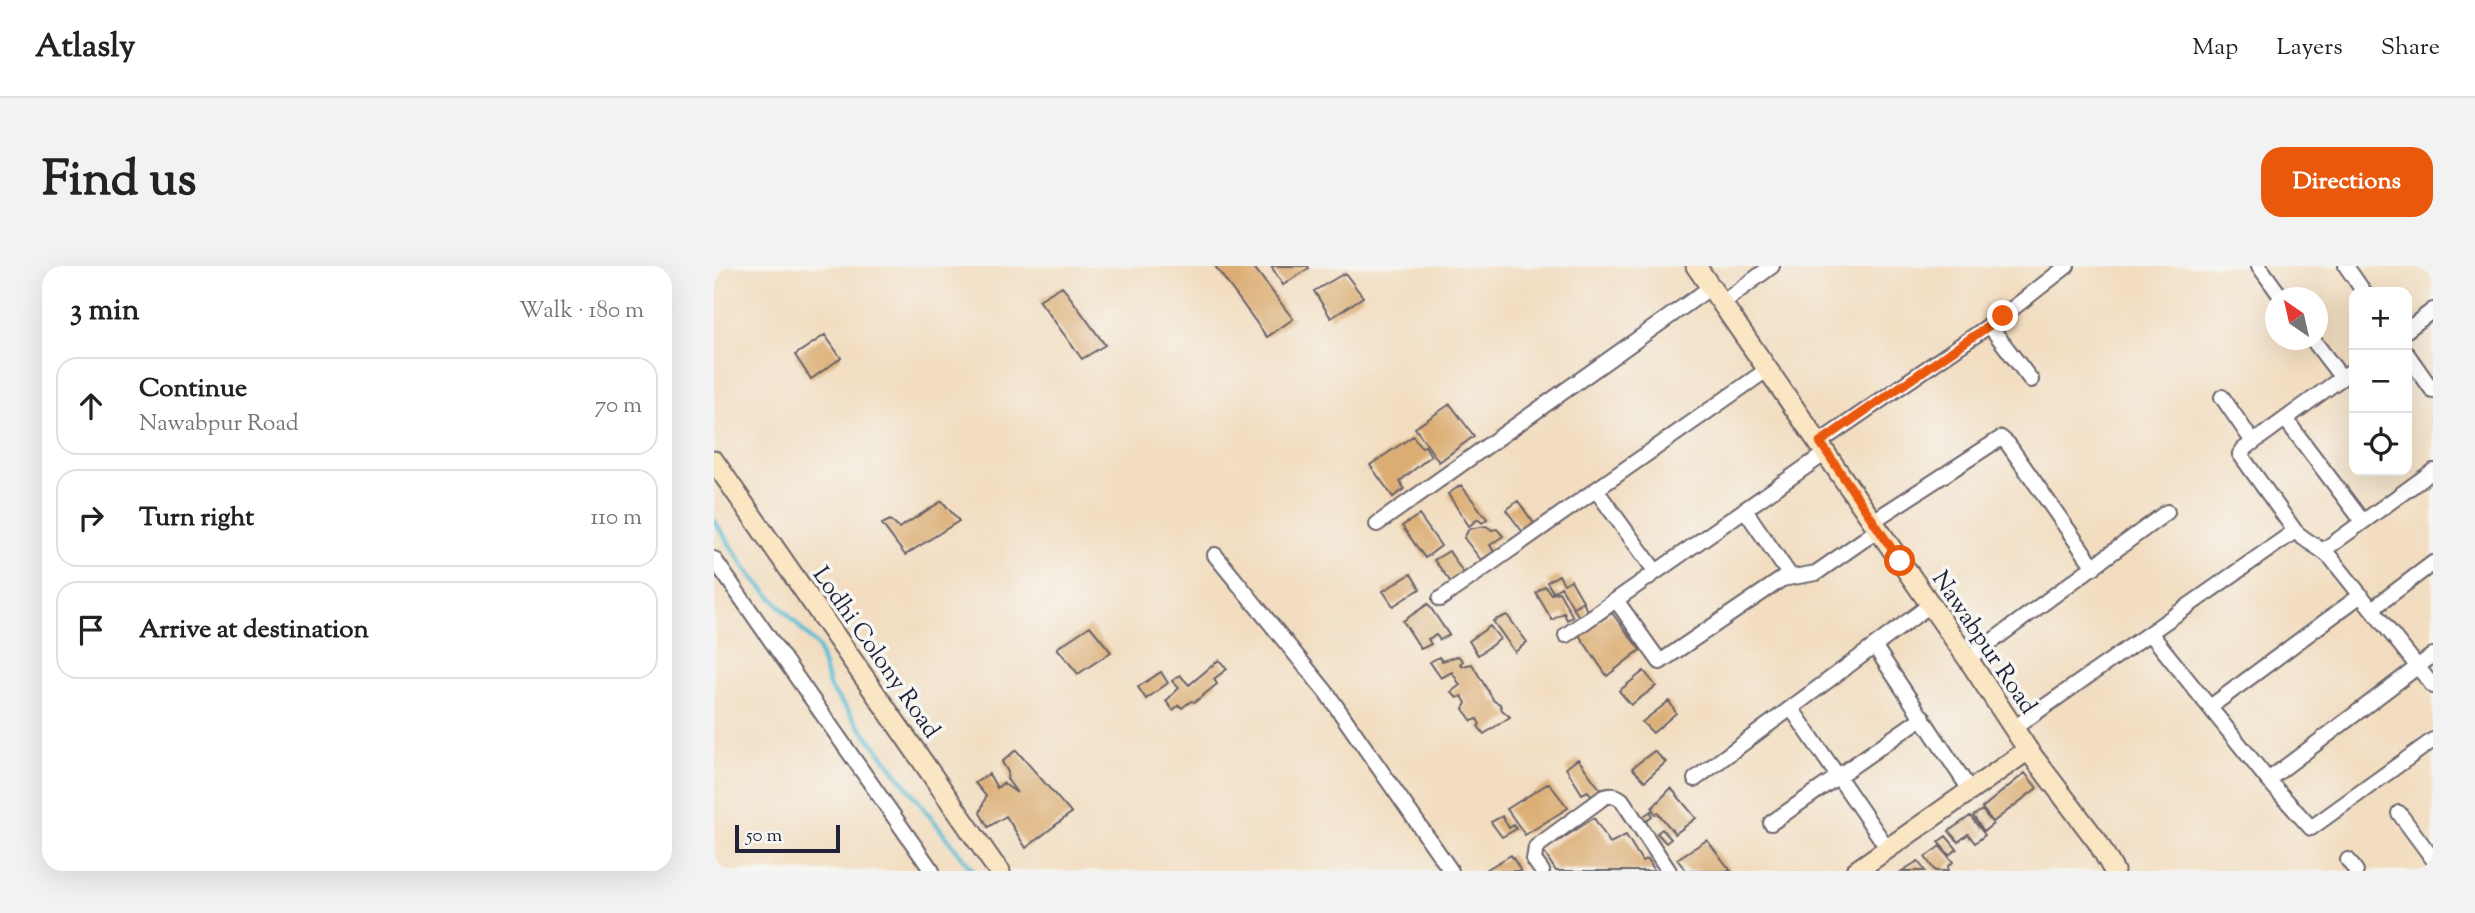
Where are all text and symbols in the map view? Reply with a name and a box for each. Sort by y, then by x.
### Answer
text: Atlasly [35,24,135,72]
text: Map [2192,31,2238,65]
text: Layers [2276,31,2343,65]
text: Share [2381,31,2440,65]
text: Find us [42,147,196,217]
button: Directions [2261,147,2433,217]
north arrow [2265,287,2328,350]
map controls [2349,287,2412,476]
button: + [2349,287,2412,350]
text: 3 min [70,290,140,333]
text: Walk · 180 m [519,295,644,328]
route end [1987,300,2018,331]
button: − [2349,350,2412,413]
text: Continue [139,371,247,408]
icon: ahead [72,387,110,425]
text: 70 m [595,390,642,423]
text: Nawabpur Road [139,408,299,441]
button: locate [2349,413,2412,476]
icon: right [72,499,110,537]
text: Turn right [139,500,254,537]
text: 110 m [591,502,642,535]
route start [1884,545,1915,576]
street label: Lodhi Colony Road [803,560,948,746]
street label: Nawabpur Road [1923,565,2044,722]
icon: arrive [72,611,110,649]
text: Arrive at destination [139,612,369,649]
scale bar [735,822,840,854]
text: 50 m [746,823,782,850]

